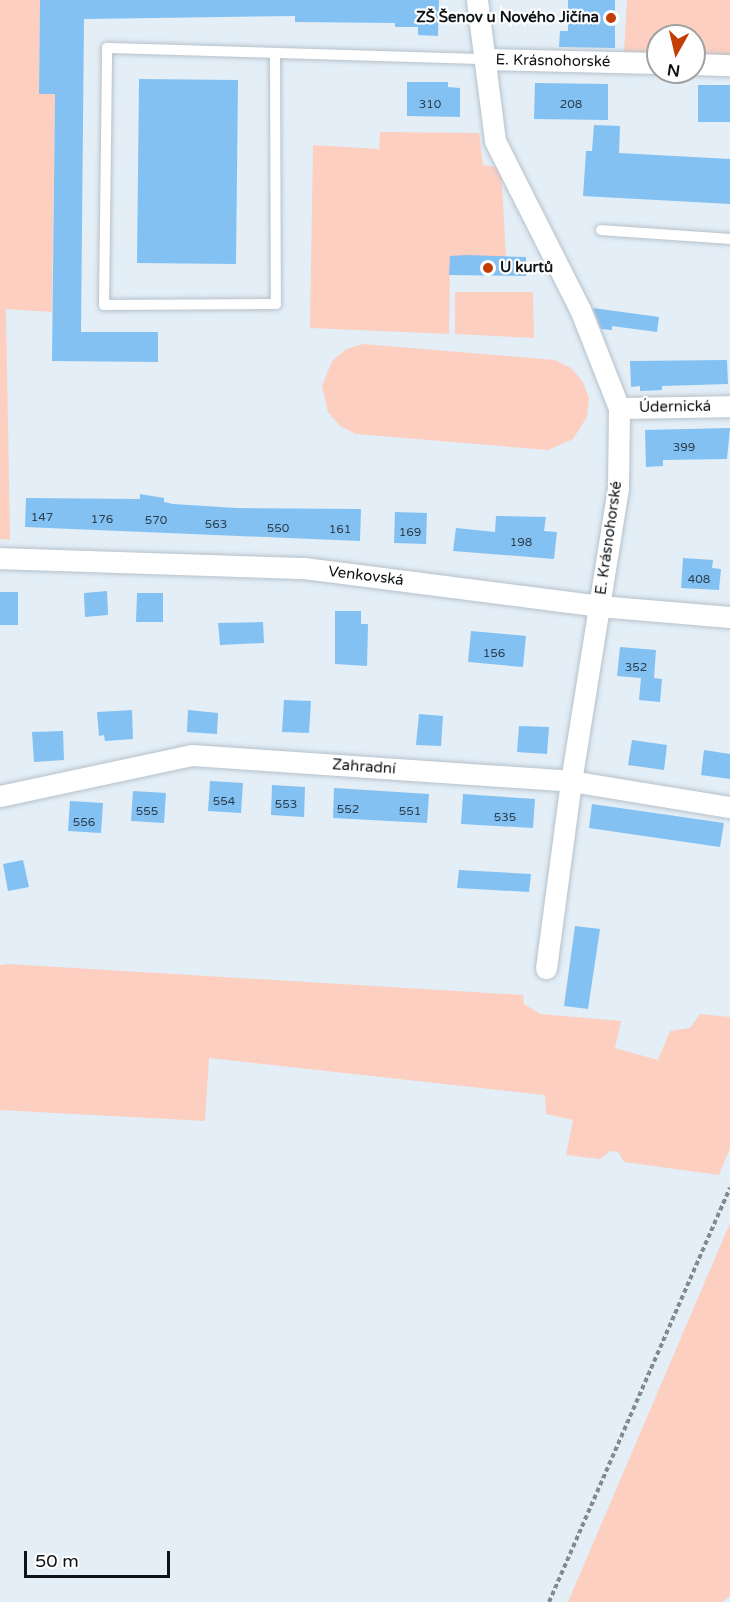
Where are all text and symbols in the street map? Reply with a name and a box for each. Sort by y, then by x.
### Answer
place label: ZŠ Šenov u Nového Jičína [416,9,599,27]
marker: ZŠ Šenov u Nového Jičína [604,11,618,25]
north arrow [646,24,706,84]
street label: E. Krásnohorské [495,51,611,71]
text: N [666,59,682,81]
house number: 310 [419,98,441,112]
house number: 208 [560,98,582,112]
place label: U kurtů [500,259,553,277]
marker: U kurtů [481,261,495,275]
street label: Údernická [639,397,711,417]
house number: 399 [673,441,695,455]
street label: E. Krásnohorské [592,480,626,596]
house number: 147 [31,511,53,525]
house number: 176 [91,513,113,527]
house number: 570 [145,514,167,528]
house number: 563 [205,518,227,532]
house number: 550 [267,522,289,536]
house number: 161 [329,523,351,537]
house number: 169 [399,526,421,540]
house number: 198 [510,536,532,550]
street label: Venkovská [327,562,405,590]
house number: 408 [688,573,710,587]
house number: 156 [483,647,505,661]
house number: 352 [625,661,647,675]
street label: Zahradní [332,756,396,778]
house number: 554 [213,795,235,809]
house number: 553 [275,798,297,812]
house number: 552 [337,803,359,817]
house number: 555 [136,805,158,819]
house number: 551 [399,805,421,819]
house number: 535 [494,811,516,825]
house number: 556 [73,816,95,830]
scale bar [27,1539,172,1577]
text: 50 m [35,1550,79,1572]

